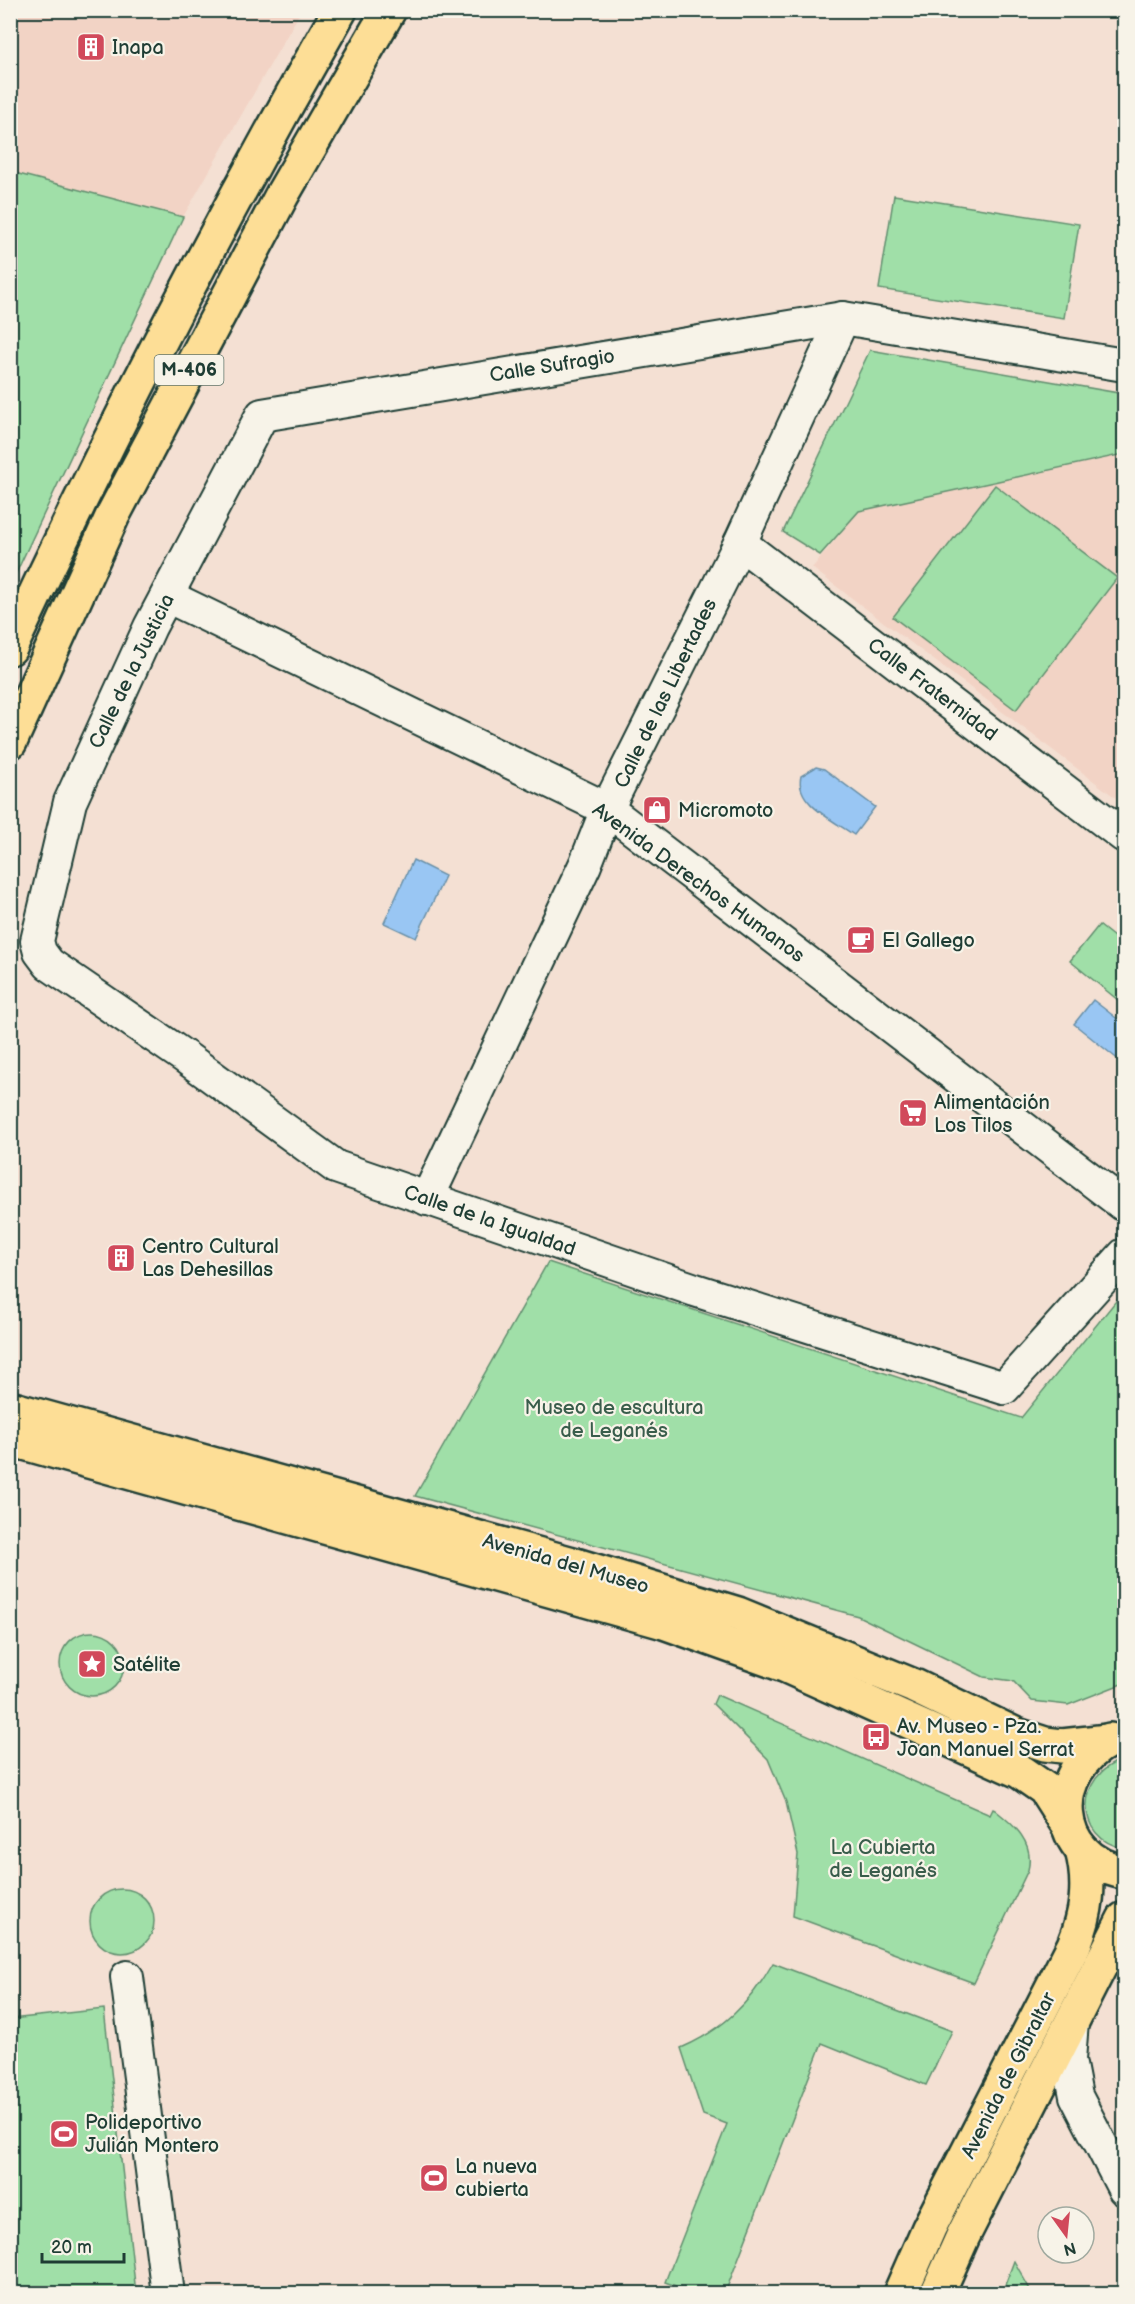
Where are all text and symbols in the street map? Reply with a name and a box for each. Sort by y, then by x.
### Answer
building icon: Inapa [75,31,107,63]
place label: Inapa [112,36,164,60]
street label: Calle Sufragio [488,344,616,388]
road number: M-406 [154,355,224,385]
street label: Calle de la Justicia [84,590,180,753]
street label: Calle de las Libertades [610,595,722,792]
street label: Calle Fraternidad [863,633,1002,746]
shop icon: Micromoto [641,794,673,826]
street label: Avenida Derechos Humanos [588,798,809,968]
place label: Micromoto [678,799,773,823]
cafe icon: El Gallego [845,924,877,956]
place label: El Gallego [882,929,975,953]
place label: Alimentación Los Tilos [934,1091,1050,1138]
supermarket icon: Alimentación Los Tilos [897,1097,929,1129]
street label: Calle de la Igualdad [401,1180,579,1262]
place label: Centro Cultural Las Dehesillas [142,1235,279,1282]
building icon: Centro Cultural Las Dehesillas [105,1242,137,1274]
park label: Museo de escultura de Leganés [525,1396,703,1443]
street label: Avenida del Museo [480,1529,652,1599]
place icon: Satélite [76,1648,108,1680]
place label: Satélite [113,1653,181,1677]
place label: Av. Museo - Pza. Joan Manuel Serrat [897,1715,1074,1762]
bus stop icon: Av. Museo - Pza. Joan Manuel Serrat [860,1721,892,1753]
park label: La Cubierta de Leganés [829,1836,937,1883]
street label: Avenida de Gibraltar [957,1988,1062,2163]
place label: Polideportivo Julián Montero [85,2111,219,2158]
sports icon: Polideportivo Julián Montero [48,2118,80,2150]
place label: La nueva cubierta [455,2155,537,2202]
sports icon: La nueva cubierta [418,2162,450,2194]
north arrow [1036,2205,1096,2265]
scale bar [42,2226,124,2264]
text: 20 m [51,2237,92,2258]
text: N [1061,2237,1078,2259]

